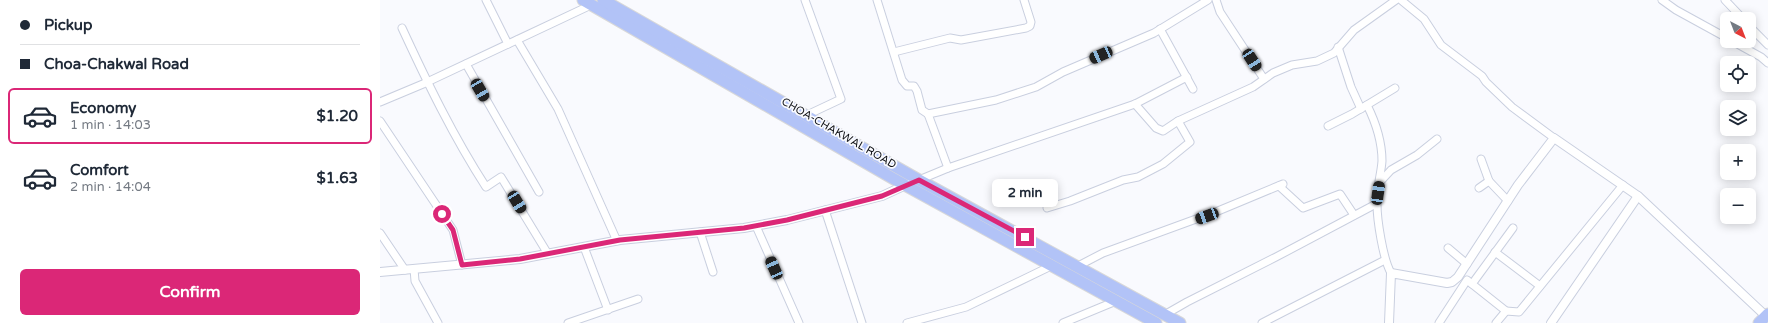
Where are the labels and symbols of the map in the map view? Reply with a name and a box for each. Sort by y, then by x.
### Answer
north arrow [1720,12,1756,48]
car [1088,45,1114,65]
car [1240,47,1264,73]
car [469,77,491,103]
street label: CHOA-CHAKWAL ROAD [779,95,899,171]
callout: 2 min [992,179,1058,207]
car [1370,180,1386,206]
car [506,189,528,215]
route start [433,205,451,223]
car [1194,206,1220,226]
route end [1016,228,1034,246]
car [764,255,784,281]

